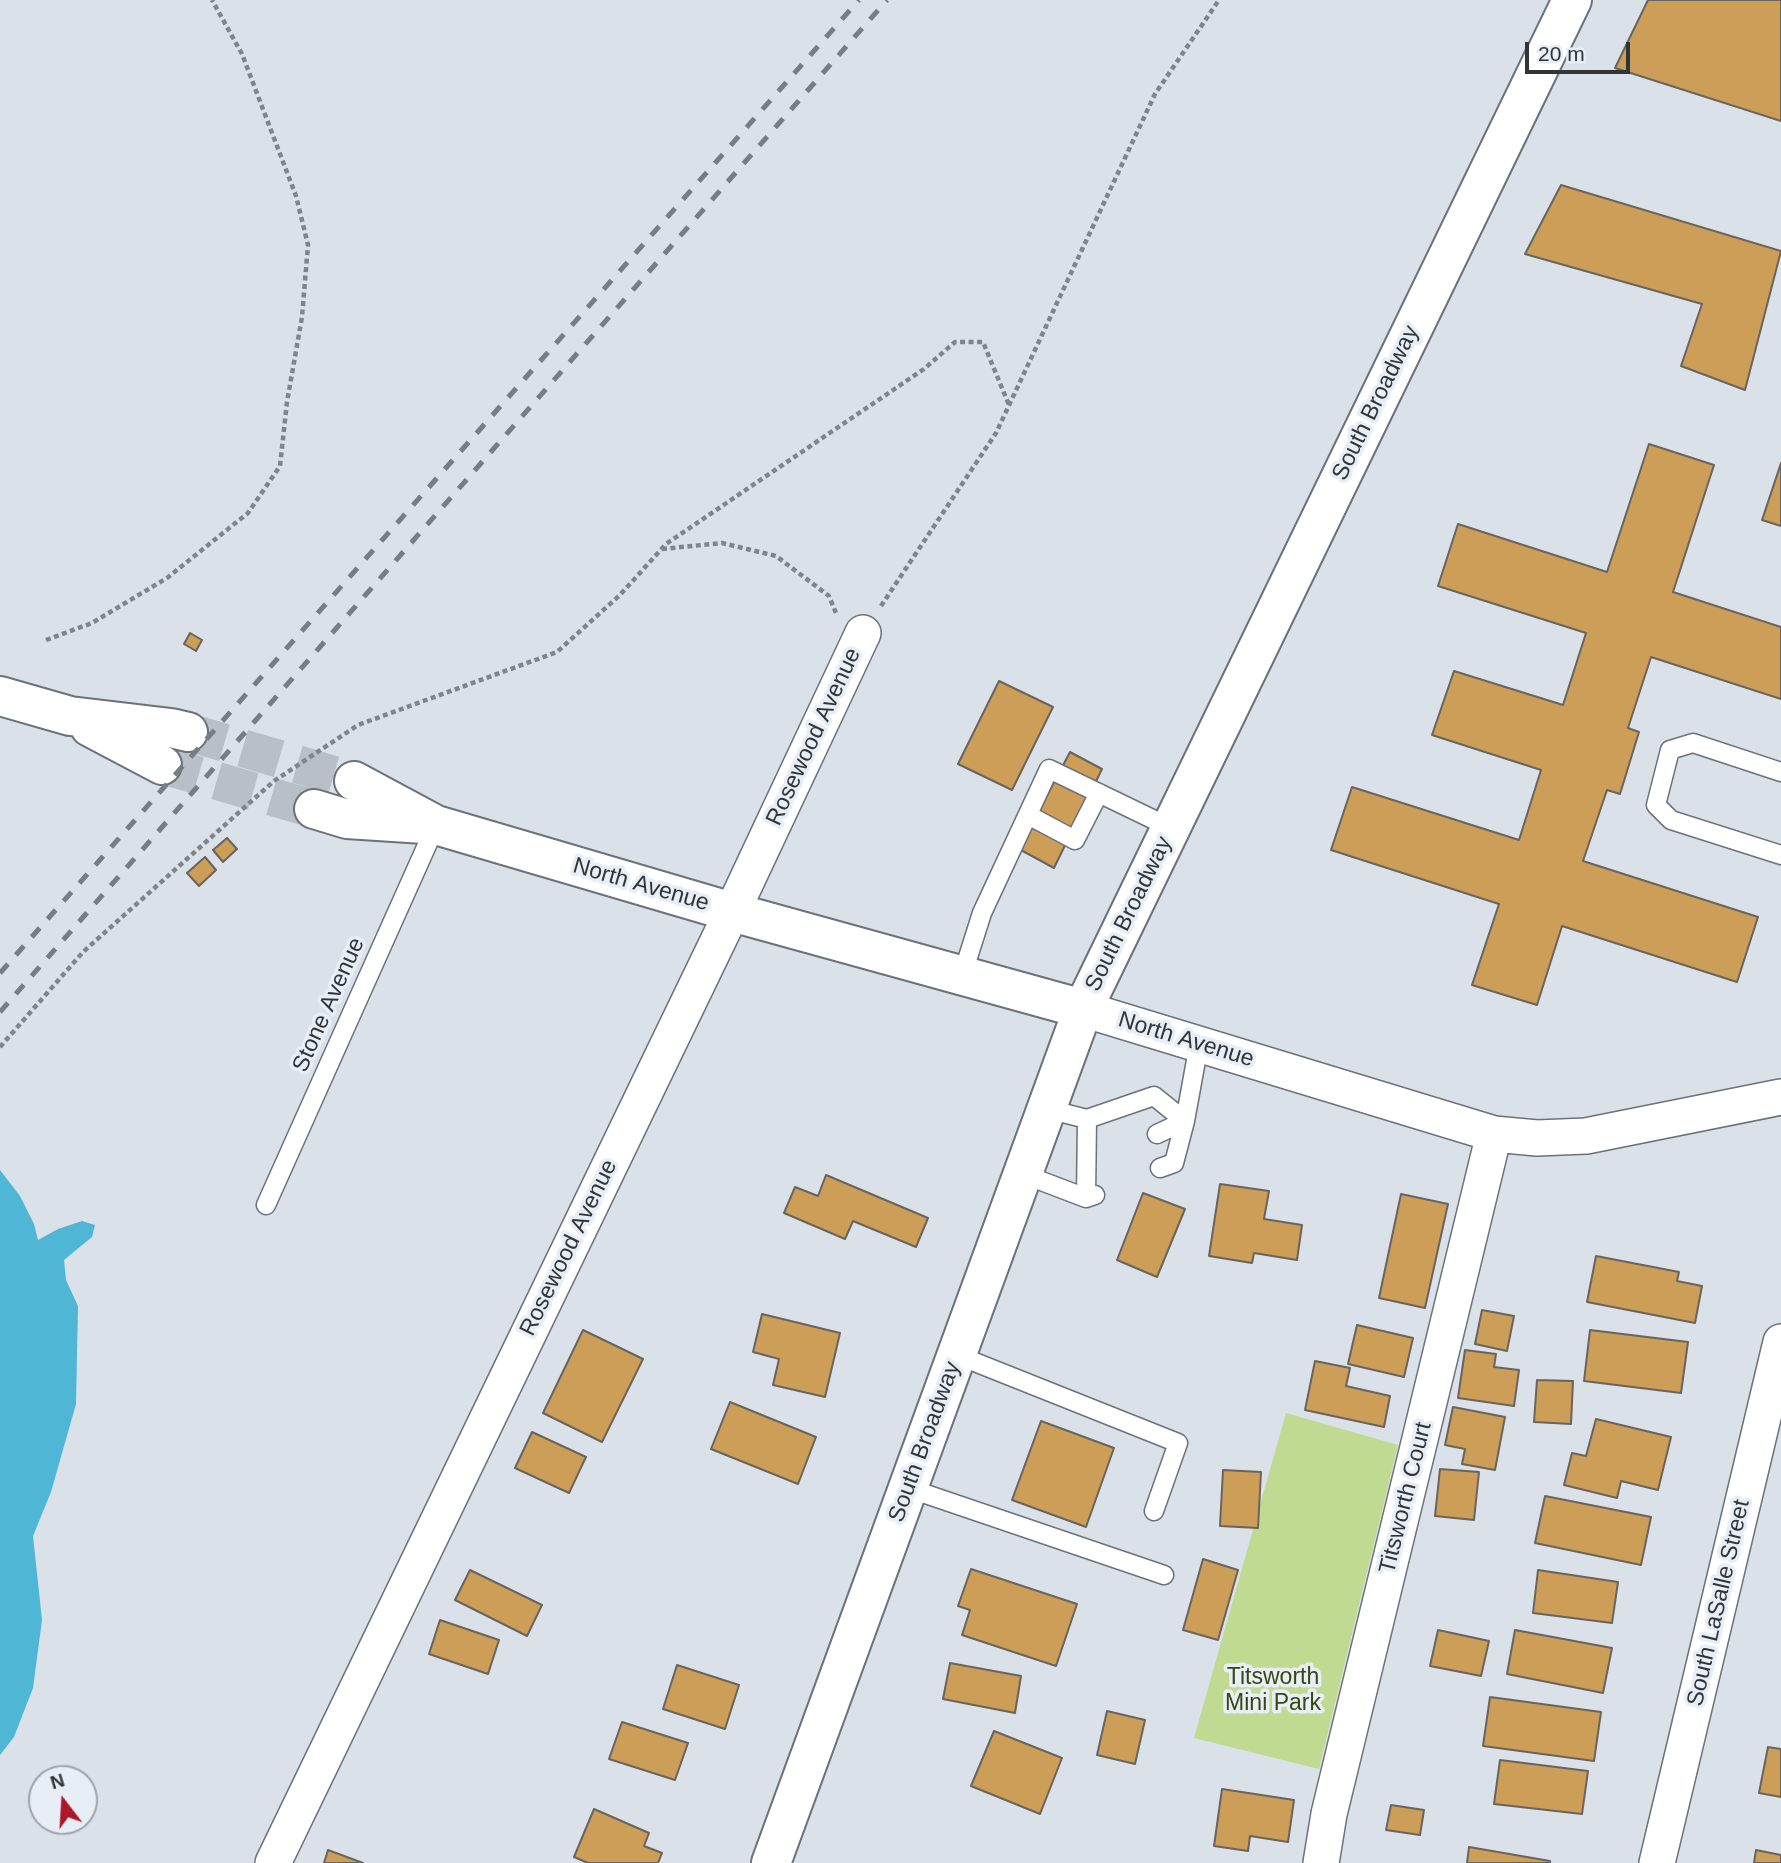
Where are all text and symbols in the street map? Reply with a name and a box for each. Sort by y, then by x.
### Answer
scale bar [1529,28,1634,72]
text: 20 m [1538,42,1585,65]
street label: South Broadway [1327,321,1425,485]
street label: Rosewood Avenue [761,644,867,830]
street label: South Broadway [1080,832,1178,996]
street label: North Avenue [570,852,712,918]
street label: Stone Avenue [287,934,371,1076]
street label: North Avenue [1115,1006,1257,1074]
street label: Rosewood Avenue [514,1155,624,1341]
street label: South Broadway [883,1358,967,1526]
street label: Titsworth Court [1374,1419,1438,1577]
street label: South LaSalle Street [1682,1497,1756,1709]
park label: Titsworth Mini Park [1225,1664,1321,1718]
north arrow [28,1765,98,1835]
text: N [48,1769,67,1793]

